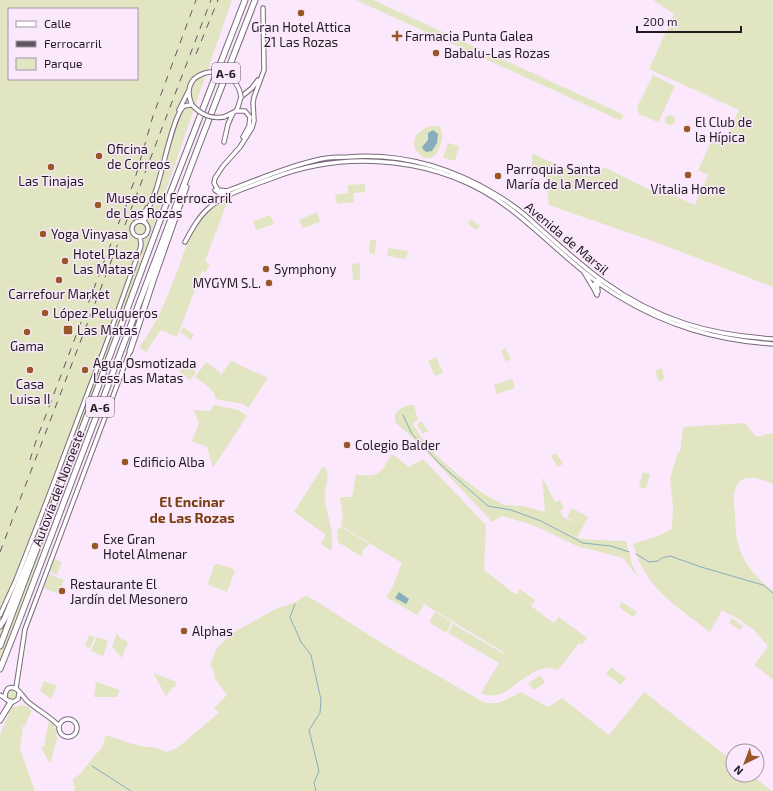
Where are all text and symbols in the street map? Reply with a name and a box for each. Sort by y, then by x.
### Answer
legend [8,8,138,80]
marker: Gran Hotel Attica 21 Las Rozas [296,8,306,18]
scale bar [637,8,741,34]
text: 200 m [643,14,677,28]
text: Calle [44,16,71,30]
place label: Gran Hotel Attica 21 Las Rozas [251,19,351,50]
place label: Farmacia Punta Galea [405,28,533,44]
marker: Farmacia Punta Galea [392,31,402,41]
text: Ferrocarril [44,36,102,50]
place label: Babalu-Las Rozas [444,45,550,61]
marker: Babalu-Las Rozas [431,48,441,58]
text: Parque [44,56,82,70]
road number: A-6 [212,63,240,83]
place label: El Club de la Hípica [695,114,752,145]
marker: El Club de la Hípica [682,124,692,134]
place label: Oficina de Correos [107,141,170,172]
marker: Oficina de Correos [94,151,104,161]
place label: Parroquia Santa María de la Merced [506,161,618,192]
marker: Las Tinajas [46,162,56,172]
marker: Vitalia Home [683,170,693,180]
marker: Parroquia Santa María de la Merced [493,171,503,181]
place label: Las Tinajas [18,173,84,189]
place label: Vitalia Home [651,181,725,197]
place label: Museo del Ferrocarril de Las Rozas [106,190,232,221]
street label: Avenida de Marsil [522,198,612,278]
marker: Museo del Ferrocarril de Las Rozas [93,200,103,210]
place label: Yoga Vinyasa [51,226,128,242]
marker: Yoga Vinyasa [38,229,48,239]
place label: Hotel Plaza Las Matas [73,246,140,277]
marker: Hotel Plaza Las Matas [60,256,70,266]
place label: Symphony [274,261,336,277]
marker: Symphony [261,264,271,274]
marker: Carrefour Market [54,275,64,285]
place label: MYGYM S.L. [193,275,261,291]
marker: MYGYM S.L. [264,278,274,288]
place label: Carrefour Market [8,286,110,302]
place label: López Peluqueros [53,305,158,321]
marker: López Peluqueros [40,308,50,318]
place label: Las Matas [77,322,138,338]
marker: Las Matas [62,324,74,336]
marker: Gama [22,327,32,337]
place label: Gama [10,338,44,354]
place label: Agua Osmotizada Less Las Matas [93,355,196,386]
marker: Casa Luisa II [25,365,35,375]
marker: Agua Osmotizada Less Las Matas [80,365,90,375]
place label: Casa Luisa II [10,376,50,407]
road number: A-6 [86,397,114,417]
street label: Autovía del Noroeste [28,428,88,548]
place label: Colegio Balder [355,437,440,453]
marker: Colegio Balder [342,440,352,450]
place label: Edificio Alba [133,454,205,470]
marker: Edificio Alba [120,457,130,467]
district label: El Encinar de Las Rozas [149,493,235,526]
place label: Exe Gran Hotel Almenar [103,531,187,562]
marker: Exe Gran Hotel Almenar [90,541,100,551]
place label: Restaurante El Jardín del Mesonero [70,576,188,607]
marker: Restaurante El Jardín del Mesonero [57,586,67,596]
place label: Alphas [192,623,233,639]
marker: Alphas [179,626,189,636]
north arrow [725,743,765,783]
text: N [731,763,745,778]

